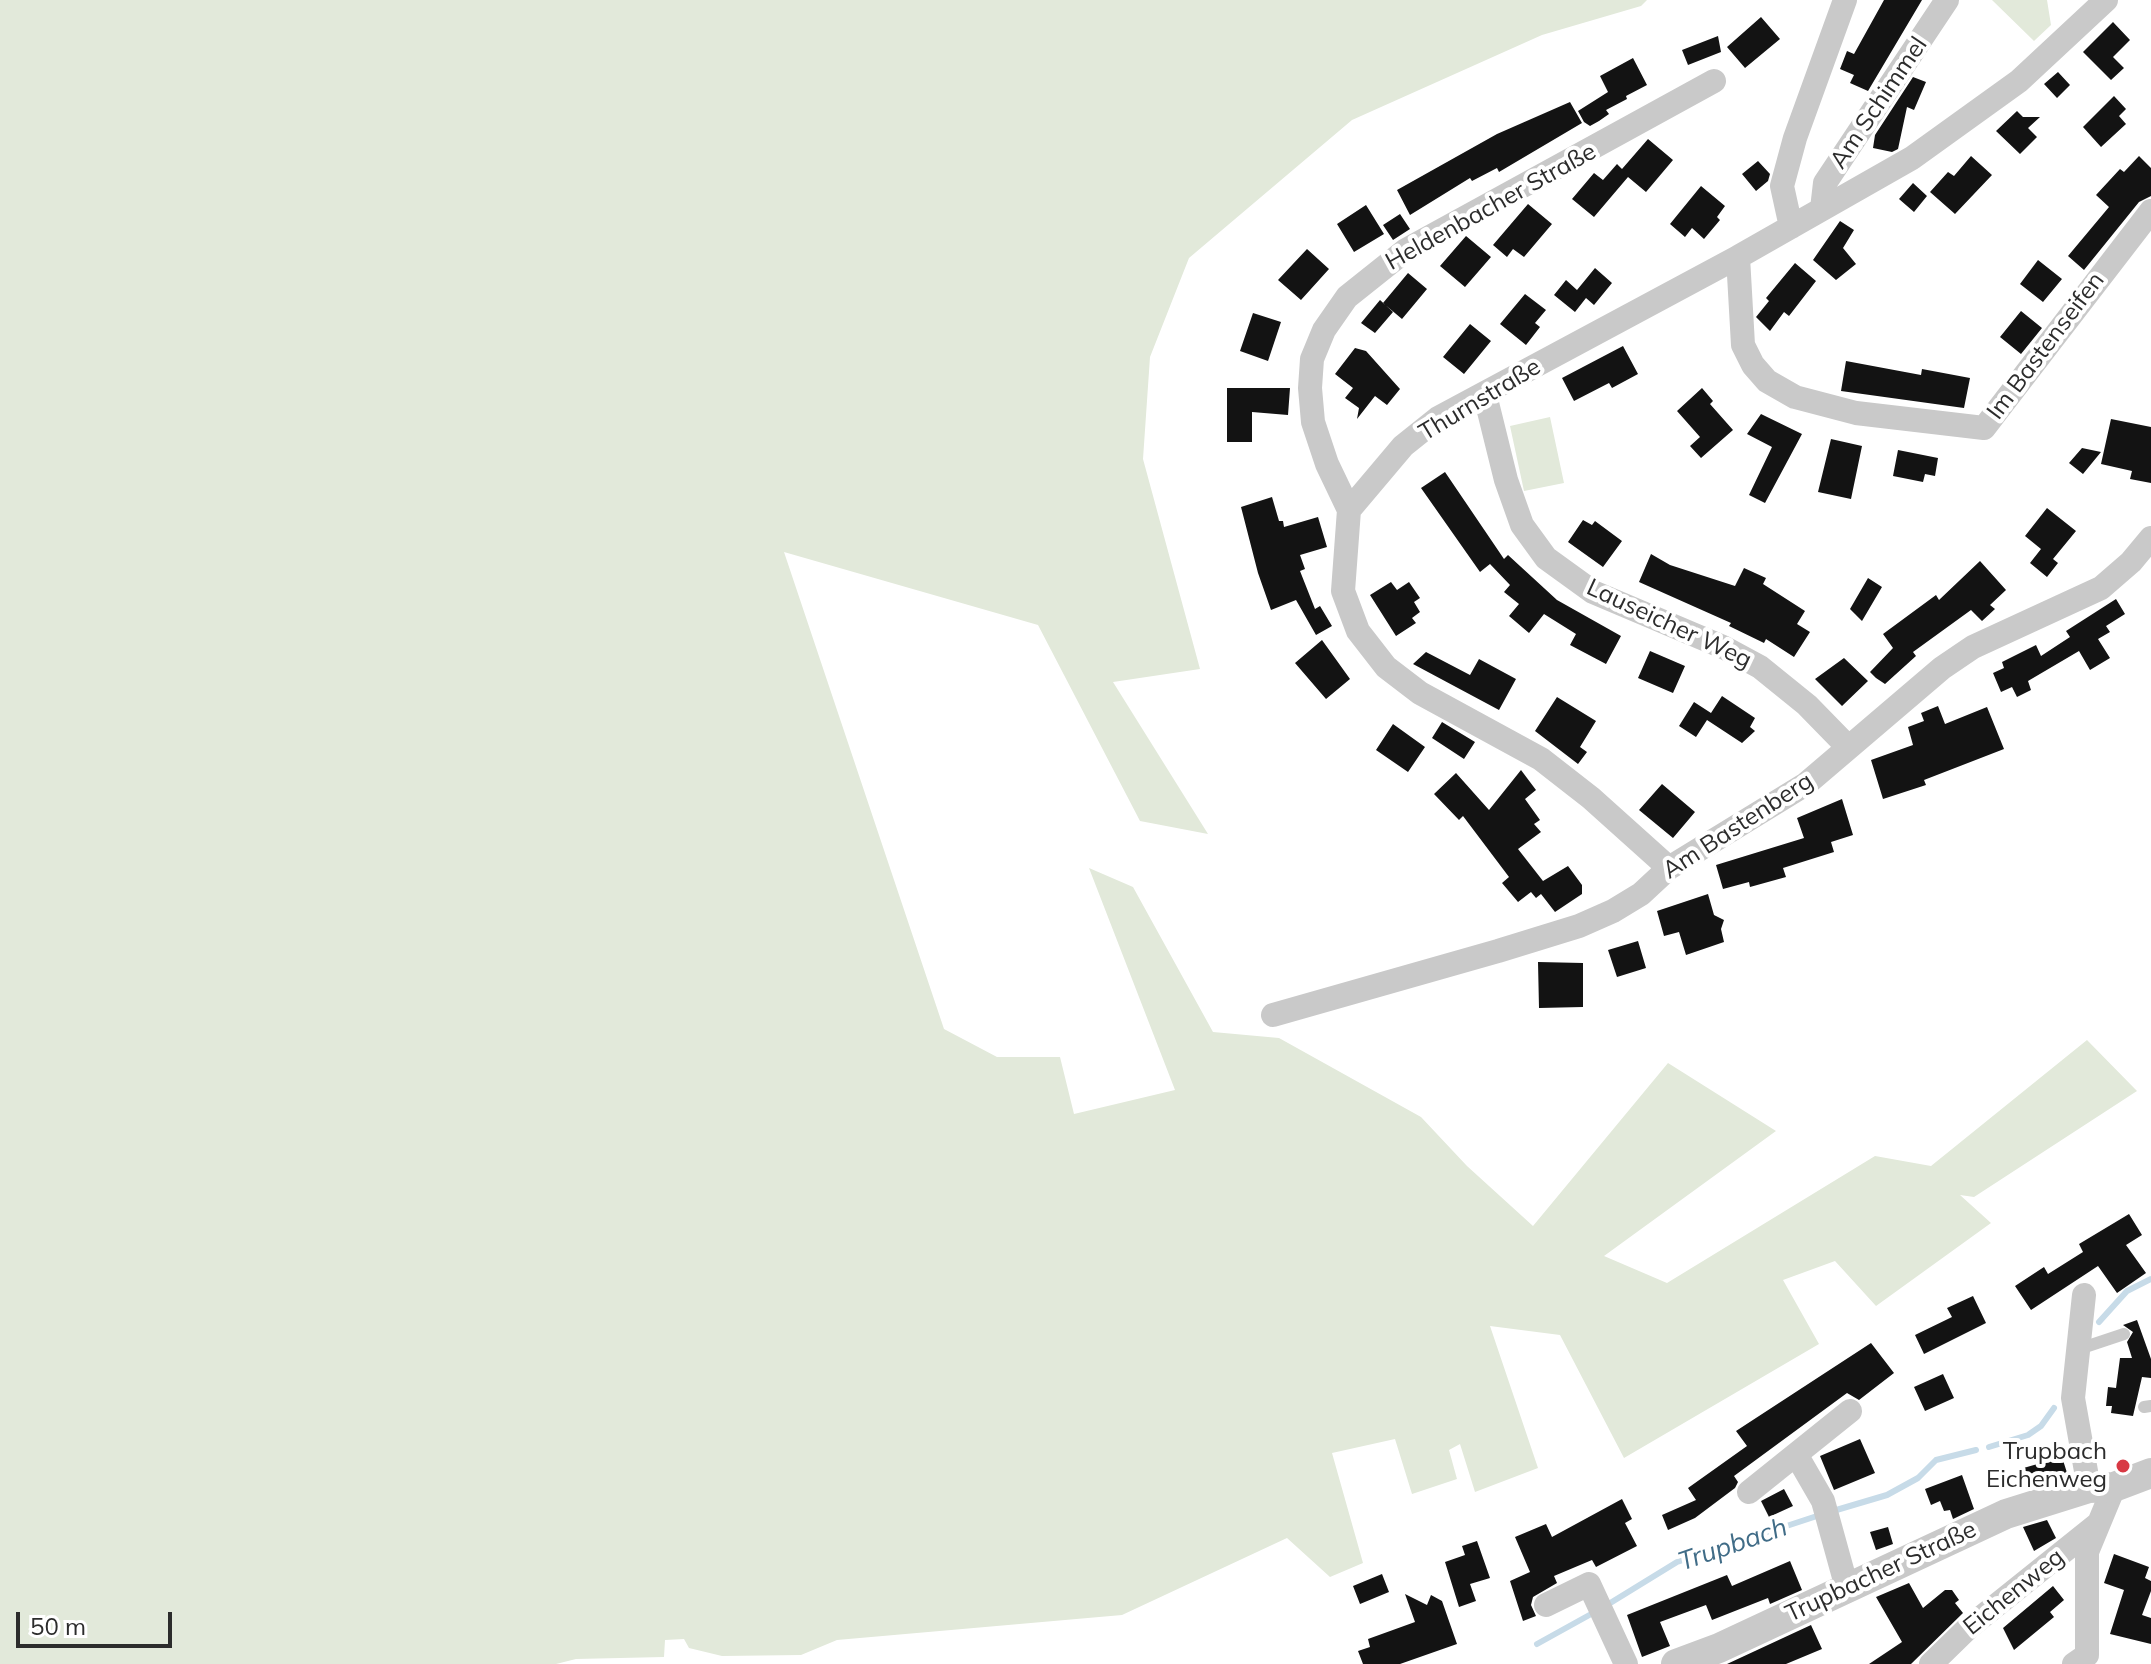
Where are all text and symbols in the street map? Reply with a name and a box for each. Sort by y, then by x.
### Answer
street label: Am Schimmel [1824,32,1934,174]
street label: Heldenbacher Straße [1381,137,1601,277]
street label: Im Bastenseifen [1981,267,2111,425]
street label: Thurnstraße [1414,352,1546,448]
street label: Lauseicher Weg [1582,573,1756,675]
street label: Am Bastenberg [1657,767,1819,885]
place label: Trupbach Eichenweg [1986,1438,2107,1494]
marker: Trupbach Eichenweg [2114,1457,2132,1475]
water label: Trupbach [1674,1512,1792,1578]
street label: Trupbacher Straße [1781,1515,1981,1629]
street label: Eichenweg [1958,1543,2070,1641]
scale bar [20,1596,176,1646]
text: 50 m [30,1611,86,1641]

